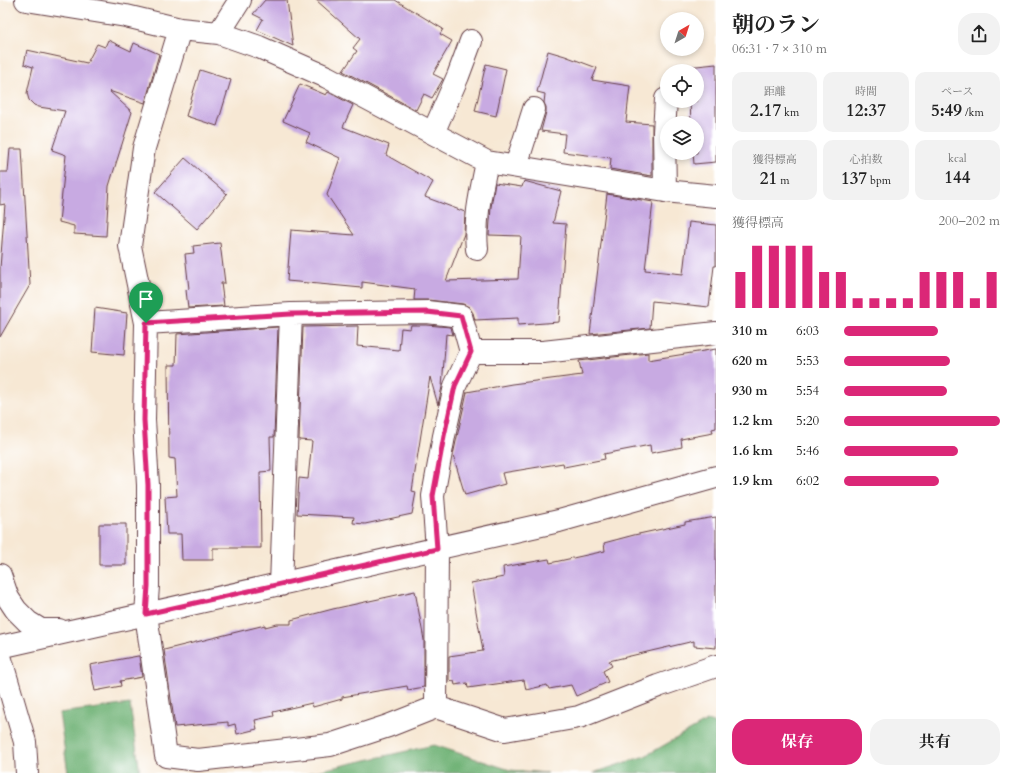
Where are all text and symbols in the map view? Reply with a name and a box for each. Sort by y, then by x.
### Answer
text: 朝のラン [732,10,820,40]
north arrow [660,12,704,56]
map controls [660,12,704,160]
button: share [958,13,1000,55]
text: 06:31 · 7 × 310 m [732,40,827,58]
button: locate [660,64,704,108]
text: 距離 [764,84,786,99]
text: 時間 [855,84,877,99]
text: ペース [941,84,974,99]
text: 2.17 [750,99,781,122]
text: 12:37 [846,99,886,122]
text: 5:49 [931,99,962,122]
text: km [781,105,799,120]
text: /km [962,105,984,120]
button: layers [660,116,704,160]
text: kcal [948,151,967,166]
text: 獲得標高 [753,152,797,167]
text: 心拍数 [849,152,882,167]
text: 144 [944,166,970,189]
text: 21 [760,167,777,190]
text: 137 [841,167,867,190]
text: m [777,173,790,188]
text: bpm [867,173,891,188]
text: 200–202 m [938,212,1000,230]
text: 獲得標高 [732,214,784,232]
pin [129,282,163,323]
icon: arrive [135,288,157,310]
text: 310 m [732,322,767,340]
text: 6:03 [796,322,819,340]
text: 620 m [732,352,767,370]
text: 5:53 [796,352,819,370]
text: 930 m [732,382,767,400]
text: 5:54 [796,382,819,400]
text: 1.2 km [732,412,773,430]
text: 5:20 [796,412,819,430]
text: 1.6 km [732,442,773,460]
text: 5:46 [796,442,819,460]
text: 1.9 km [732,472,773,490]
text: 6:02 [796,472,819,490]
button: 保存 [732,719,862,765]
button: 共有 [870,719,1000,765]

